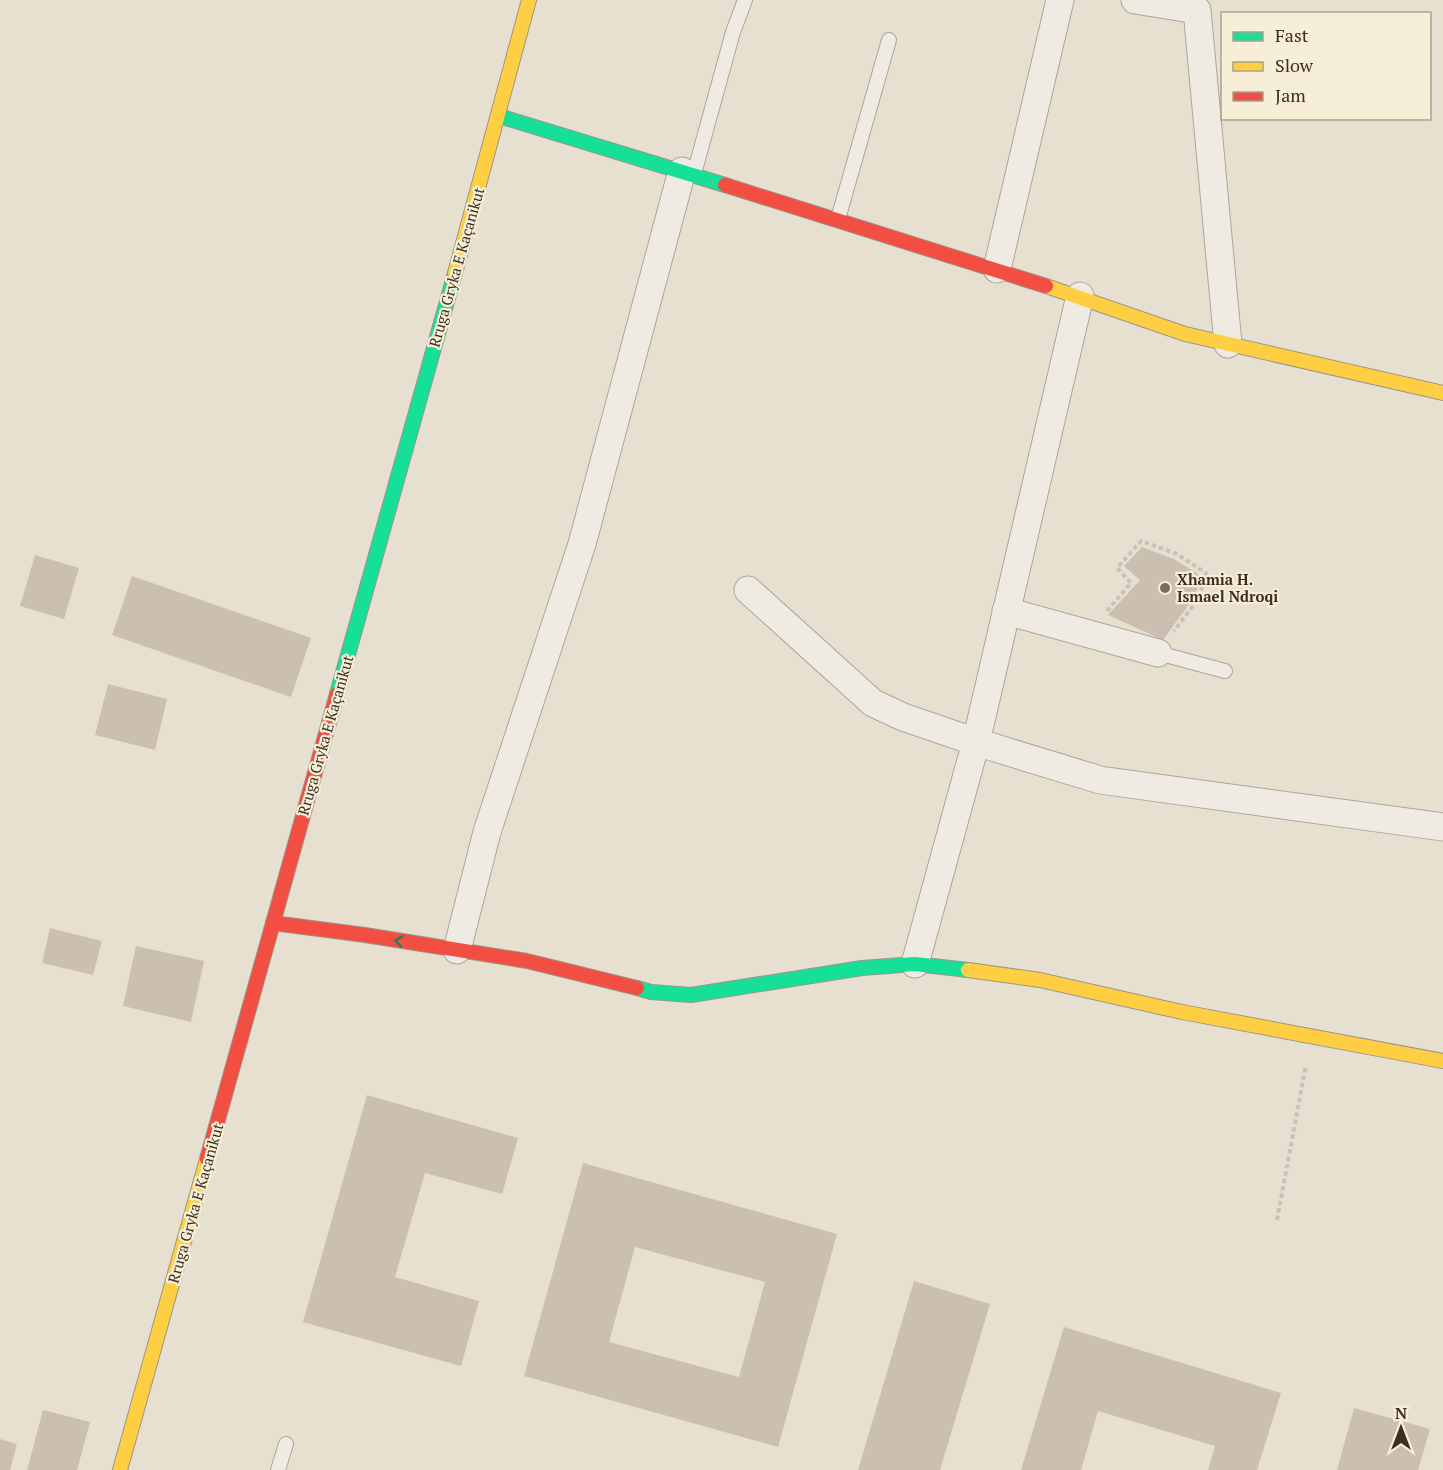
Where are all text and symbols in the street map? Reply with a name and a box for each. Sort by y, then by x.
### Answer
legend [1221,12,1431,120]
text: Fast [1275,23,1309,47]
text: Slow [1275,53,1314,77]
text: Jam [1275,83,1306,107]
street label: Rruga Gryka E Kaçanikut [424,184,489,349]
place label: Xhamia H. Ismael Ndroqi [1177,569,1278,606]
marker: Xhamia H. Ismael Ndroqi [1158,581,1172,595]
street label: Rruga Gryka E Kaçanikut [293,652,358,817]
one-way arrow [395,935,405,948]
street label: Rruga Gryka E Kaçanikut [163,1120,228,1285]
north arrow [1371,1398,1431,1458]
text: N [1395,1402,1407,1424]

